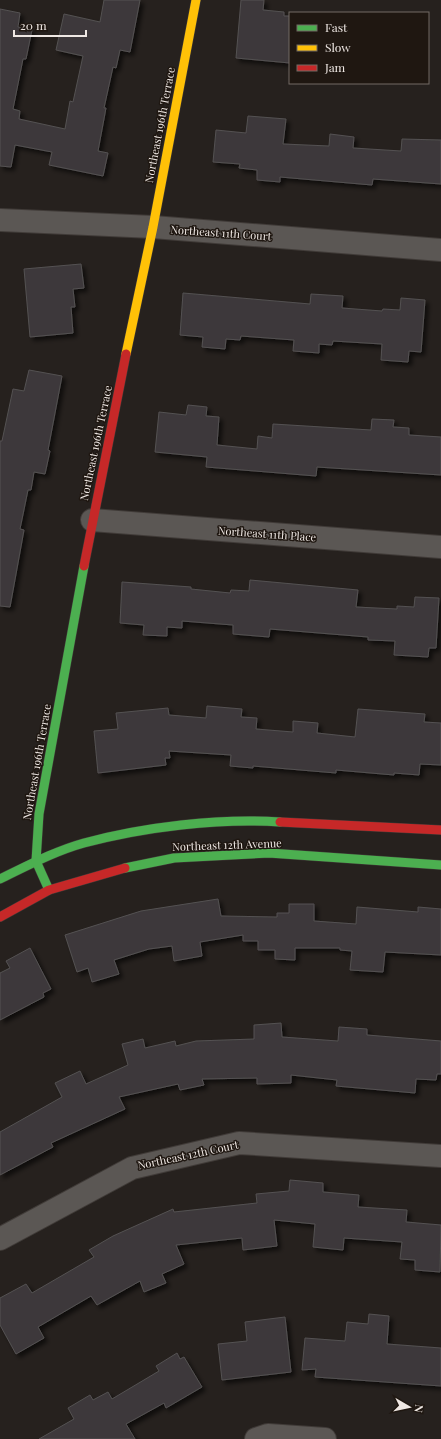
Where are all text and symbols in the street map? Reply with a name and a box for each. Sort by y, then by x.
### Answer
scale bar [14,12,86,38]
legend [289,12,429,84]
text: 20 m [20,17,47,33]
text: Fast [325,19,348,35]
text: Slow [325,39,351,55]
text: Jam [324,59,346,75]
street label: Northeast 196th Terrace [141,65,178,184]
street label: Northeast 11th Court [170,221,272,244]
street label: Northeast 196th Terrace [76,383,115,502]
street label: Northeast 11th Place [217,523,317,544]
street label: Northeast 196th Terrace [19,702,54,821]
street label: Northeast 12th Avenue [172,835,282,854]
street label: Northeast 12th Court [136,1137,240,1173]
north arrow [389,1387,429,1427]
text: N [411,1404,427,1414]

